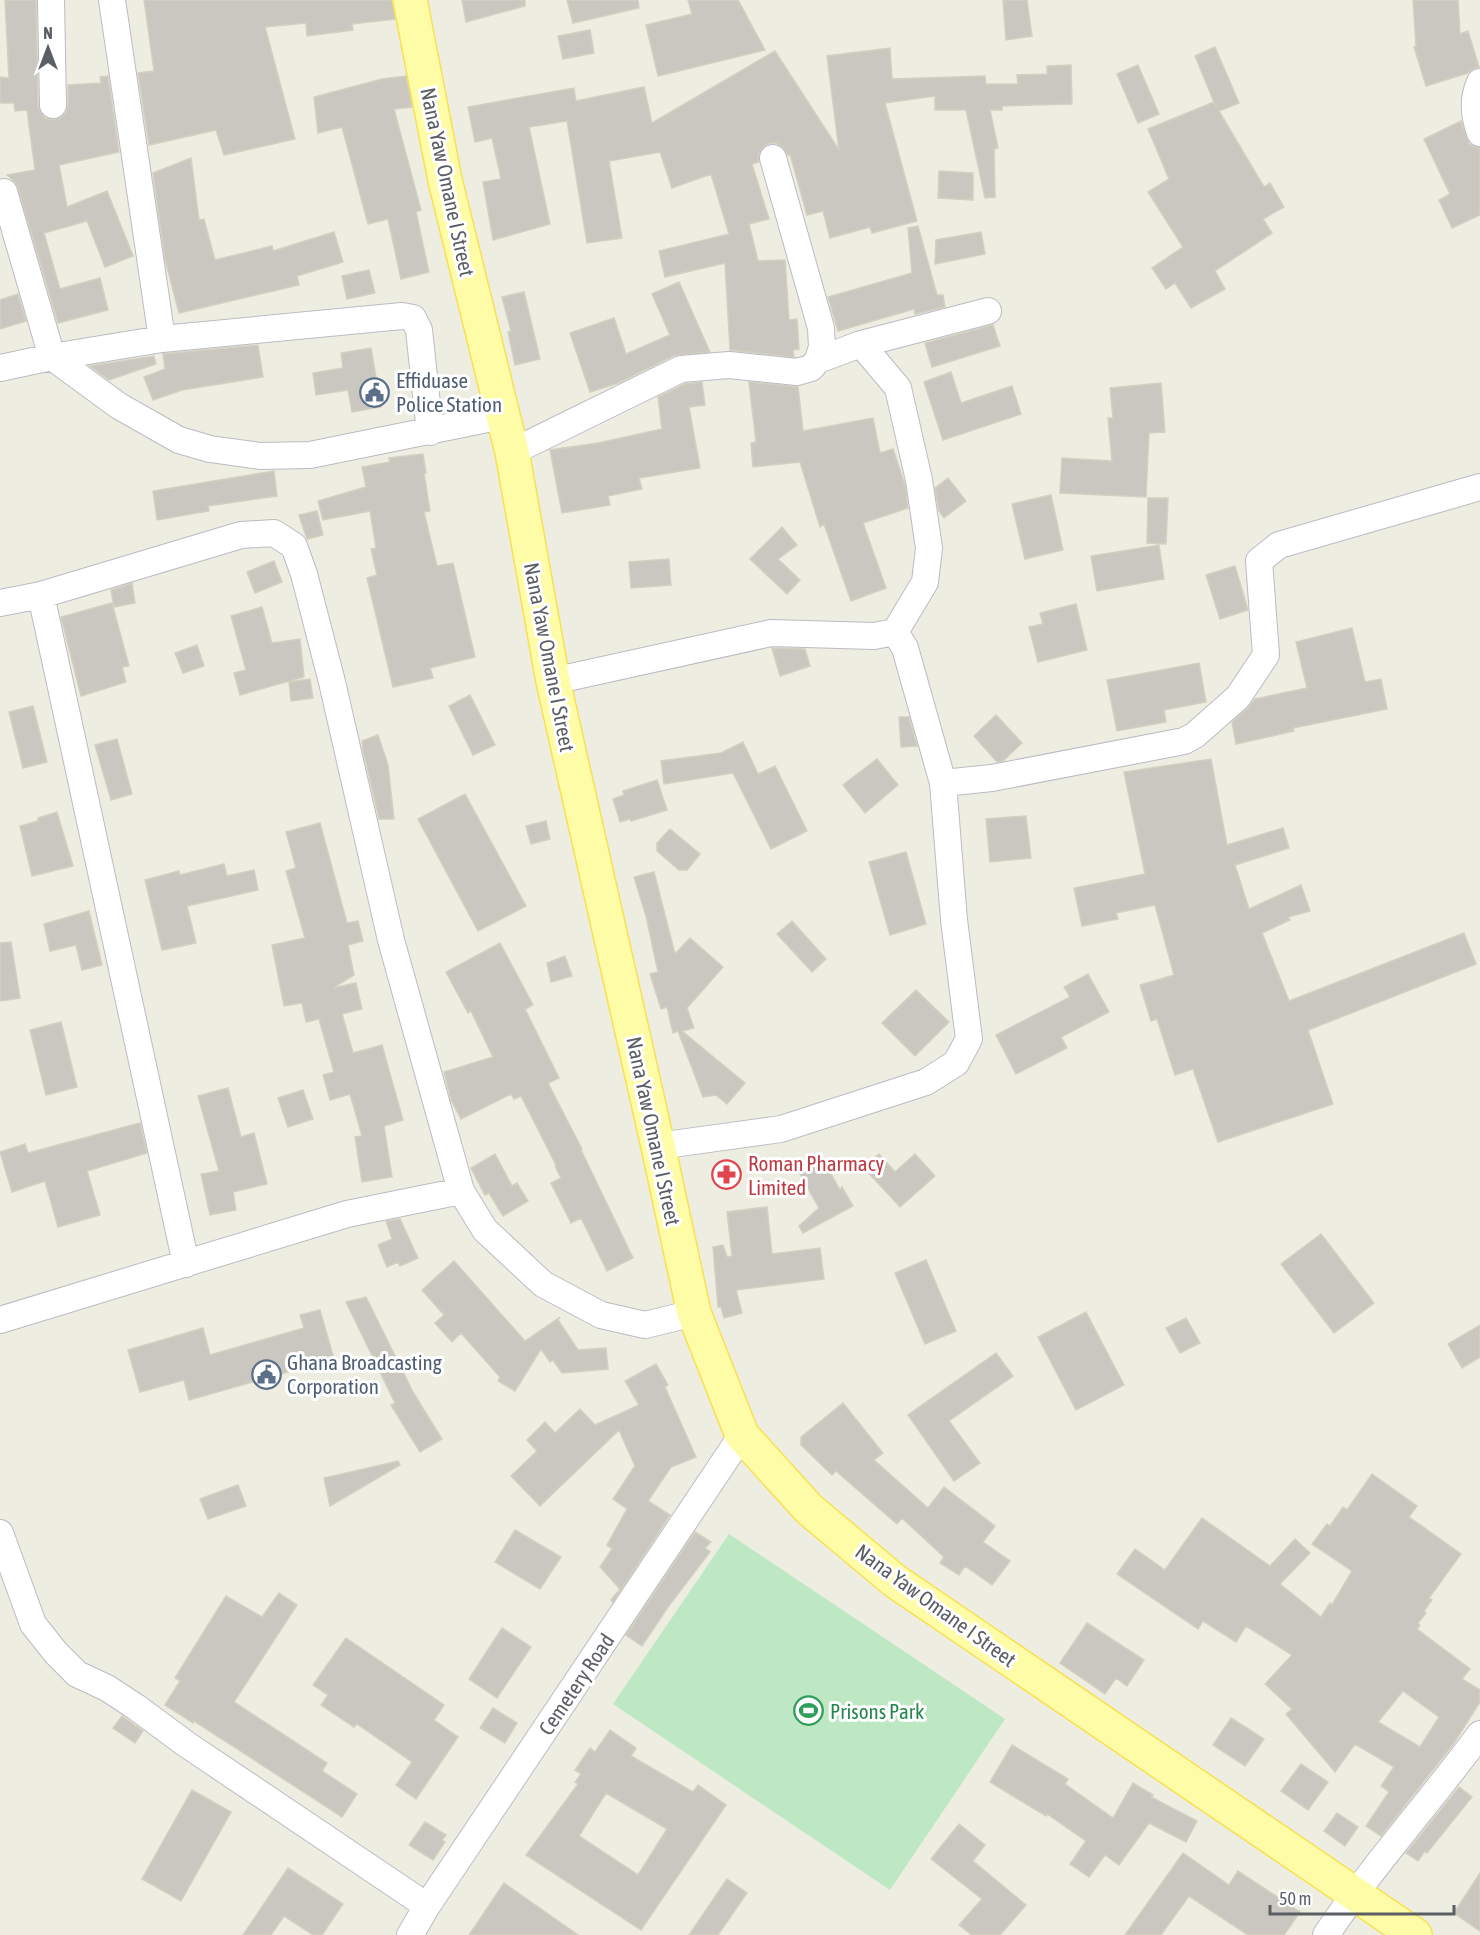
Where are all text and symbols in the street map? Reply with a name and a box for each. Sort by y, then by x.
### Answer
north arrow [18,18,78,78]
text: N [43,24,53,42]
street label: Nana Yaw Omane I Street [416,85,480,279]
place label: Effiduase Police Station [396,368,502,416]
public building icon: Effiduase Police Station [359,376,391,408]
street label: Nana Yaw Omane I Street [520,560,580,754]
street label: Nana Yaw Omane I Street [622,1034,686,1228]
place label: Roman Pharmacy Limited [748,1151,884,1199]
pharmacy icon: Roman Pharmacy Limited [711,1159,743,1191]
place label: Ghana Broadcasting Corporation [287,1350,442,1398]
public building icon: Ghana Broadcasting Corporation [250,1358,282,1390]
street label: Nana Yaw Omane I Street [851,1539,1021,1671]
street label: Cemetery Road [533,1629,619,1739]
sports icon: Prisons Park [793,1695,825,1727]
place label: Prisons Park [830,1699,924,1723]
scale bar [1270,1878,1454,1916]
text: 50 m [1279,1888,1311,1909]

